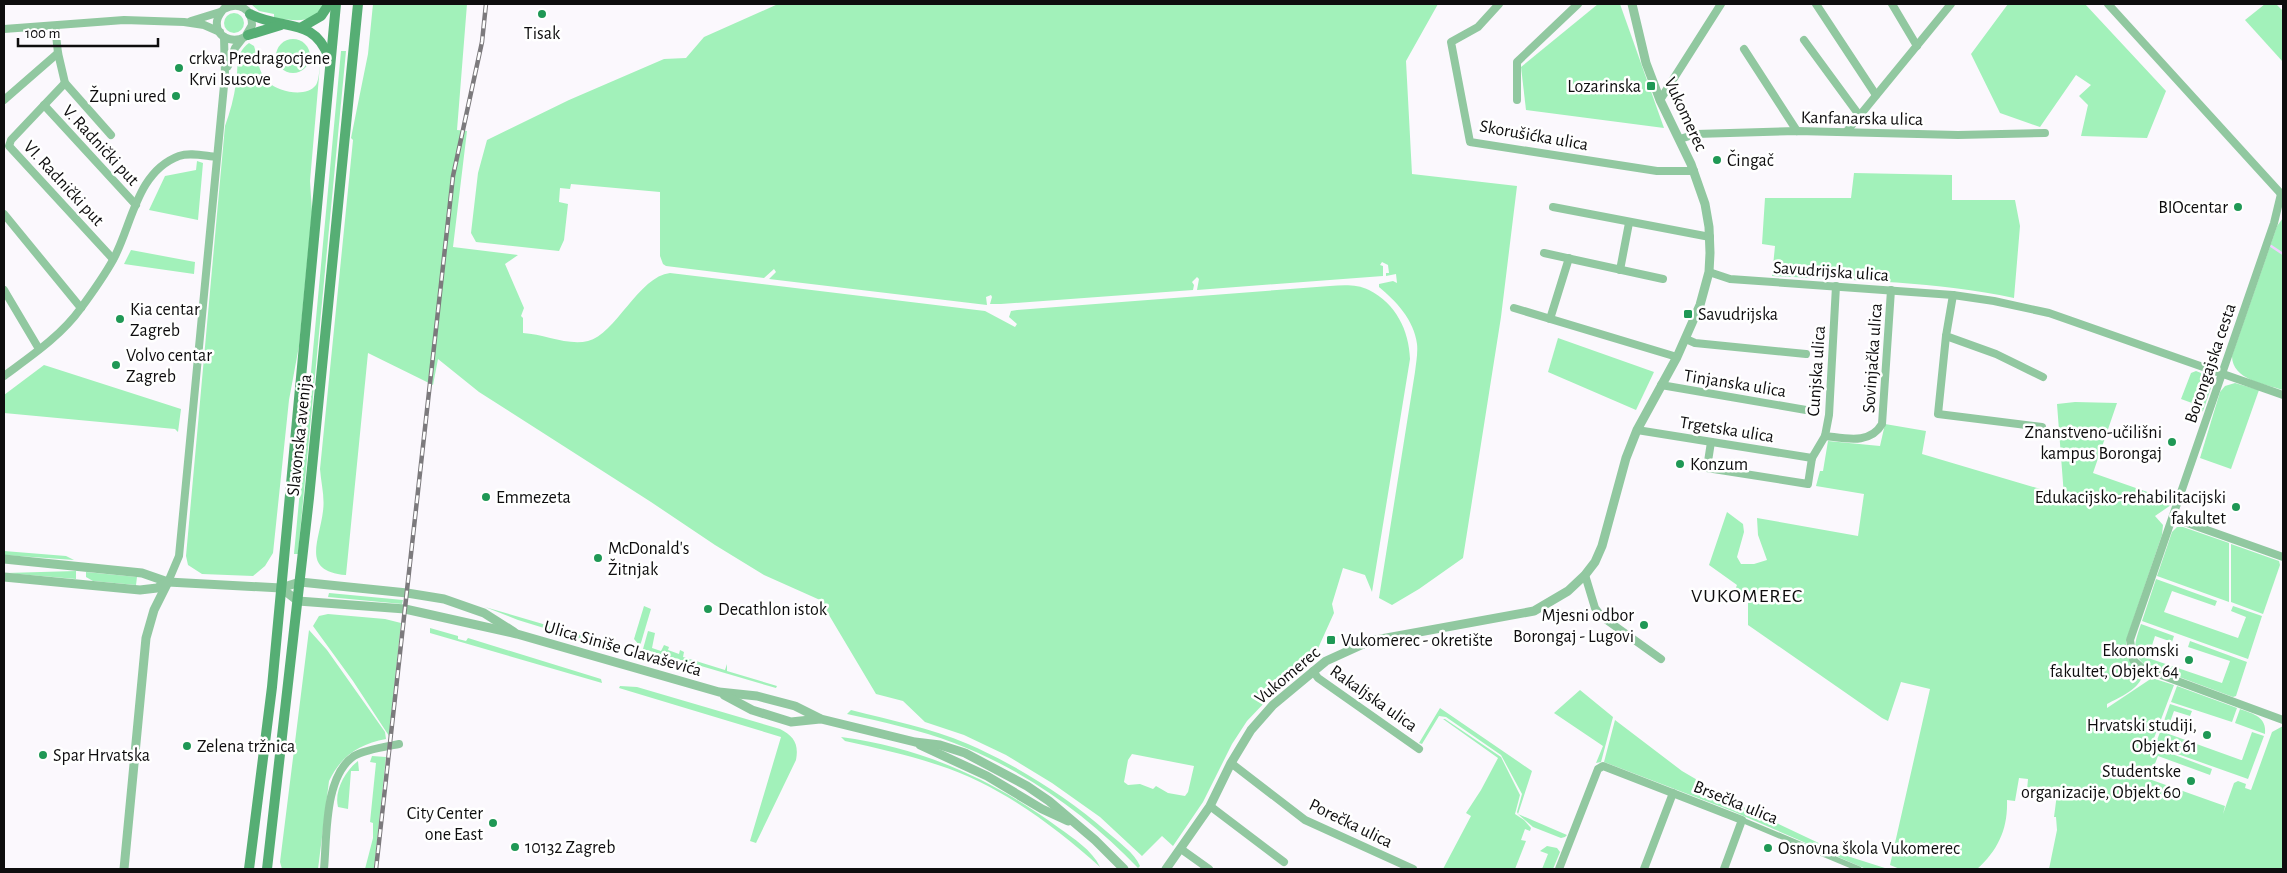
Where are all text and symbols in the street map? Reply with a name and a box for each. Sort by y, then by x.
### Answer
marker: Tisak [536,8,548,20]
scale bar [18,15,158,47]
place label: Tisak [524,25,561,43]
text: 100 m [25,26,60,41]
place label: crkva Predragocjene Krvi Isusove [189,50,330,89]
marker: crkva Predragocjene Krvi Isusove [173,62,185,74]
street label: Vukomerec [1660,75,1710,154]
place label: Lozarinska [1567,78,1641,96]
marker: Lozarinska [1645,80,1657,92]
place label: Župni ured [90,85,166,106]
marker: Župni ured [170,90,182,102]
street label: V. Radnički put [59,102,142,190]
street label: Kanfanarska ulica [1801,109,1923,129]
street label: Skorušićka ulica [1478,118,1590,154]
street label: VI. Radnički put [20,138,107,230]
place label: Čingač [1727,149,1774,170]
marker: Čingač [1711,154,1723,166]
place label: BIOcentar [2158,199,2228,217]
marker: BIOcentar [2232,201,2244,213]
street label: Savudrijska ulica [1772,259,1889,285]
place label: Kia centar Zagreb [130,301,200,340]
street label: Borongajska cesta [2182,301,2240,425]
street label: Sovinjačka ulica [1860,302,1886,414]
place label: Savudrijska [1698,306,1778,324]
marker: Savudrijska [1682,308,1694,320]
marker: Kia centar Zagreb [114,313,126,325]
street label: Cunjska ulica [1805,325,1829,417]
place label: Volvo centar Zagreb [126,347,212,386]
marker: Volvo centar Zagreb [110,359,122,371]
street label: Tinjanska ulica [1682,367,1787,401]
street label: Slavonska avenija [285,373,315,497]
street label: Trgetska ulica [1678,414,1775,446]
place label: Znanstveno-učilišni kampus Borongaj [2025,424,2162,463]
marker: Znanstveno-učilišni kampus Borongaj [2166,436,2178,448]
place label: Konzum [1690,456,1748,474]
marker: Konzum [1674,458,1686,470]
place label: Emmezeta [496,489,571,507]
place label: Edukacijsko-rehabilitacijski fakultet [2035,489,2226,528]
marker: Emmezeta [480,491,492,503]
marker: Edukacijsko-rehabilitacijski fakultet [2230,501,2242,513]
place label: McDonald's Žitnjak [608,540,690,579]
marker: McDonald's Žitnjak [592,552,604,564]
district label: VUKOMEREC [1691,586,1803,606]
place label: Decathlon istok [718,601,828,619]
marker: Decathlon istok [702,603,714,615]
place label: Mjesni odbor Borongaj - Lugovi [1513,607,1634,646]
street label: Ulica Siniše Glavaševića [542,618,704,680]
marker: Mjesni odbor Borongaj - Lugovi [1638,619,1650,631]
place label: Vukomerec - okretište [1341,632,1493,650]
marker: Vukomerec - okretište [1325,634,1337,646]
place label: Ekonomski fakultet, Objekt 64 [2050,642,2179,681]
street label: Vukomerec [1252,644,1324,708]
marker: Ekonomski fakultet, Objekt 64 [2183,654,2195,666]
street label: Rakaljska ulica [1326,662,1420,735]
place label: Hrvatski studiji, Objekt 61 [2087,717,2197,756]
marker: Hrvatski studiji, Objekt 61 [2201,729,2213,741]
place label: Zelena tržnica [197,738,295,756]
marker: Zelena tržnica [181,740,193,752]
place label: Spar Hrvatska [53,747,150,765]
marker: Spar Hrvatska [37,749,49,761]
place label: Studentske organizacije, Objekt 60 [2021,763,2181,802]
marker: Studentske organizacije, Objekt 60 [2185,775,2197,787]
street label: Brsečka ulica [1691,778,1780,828]
street label: Porečka ulica [1306,796,1395,852]
place label: City Center one East [407,805,483,844]
marker: City Center one East [487,817,499,829]
place label: 10132 Zagreb [525,839,615,857]
place label: Osnovna škola Vukomerec [1778,840,1960,858]
marker: 10132 Zagreb [509,841,521,853]
marker: Osnovna škola Vukomerec [1762,842,1774,854]

